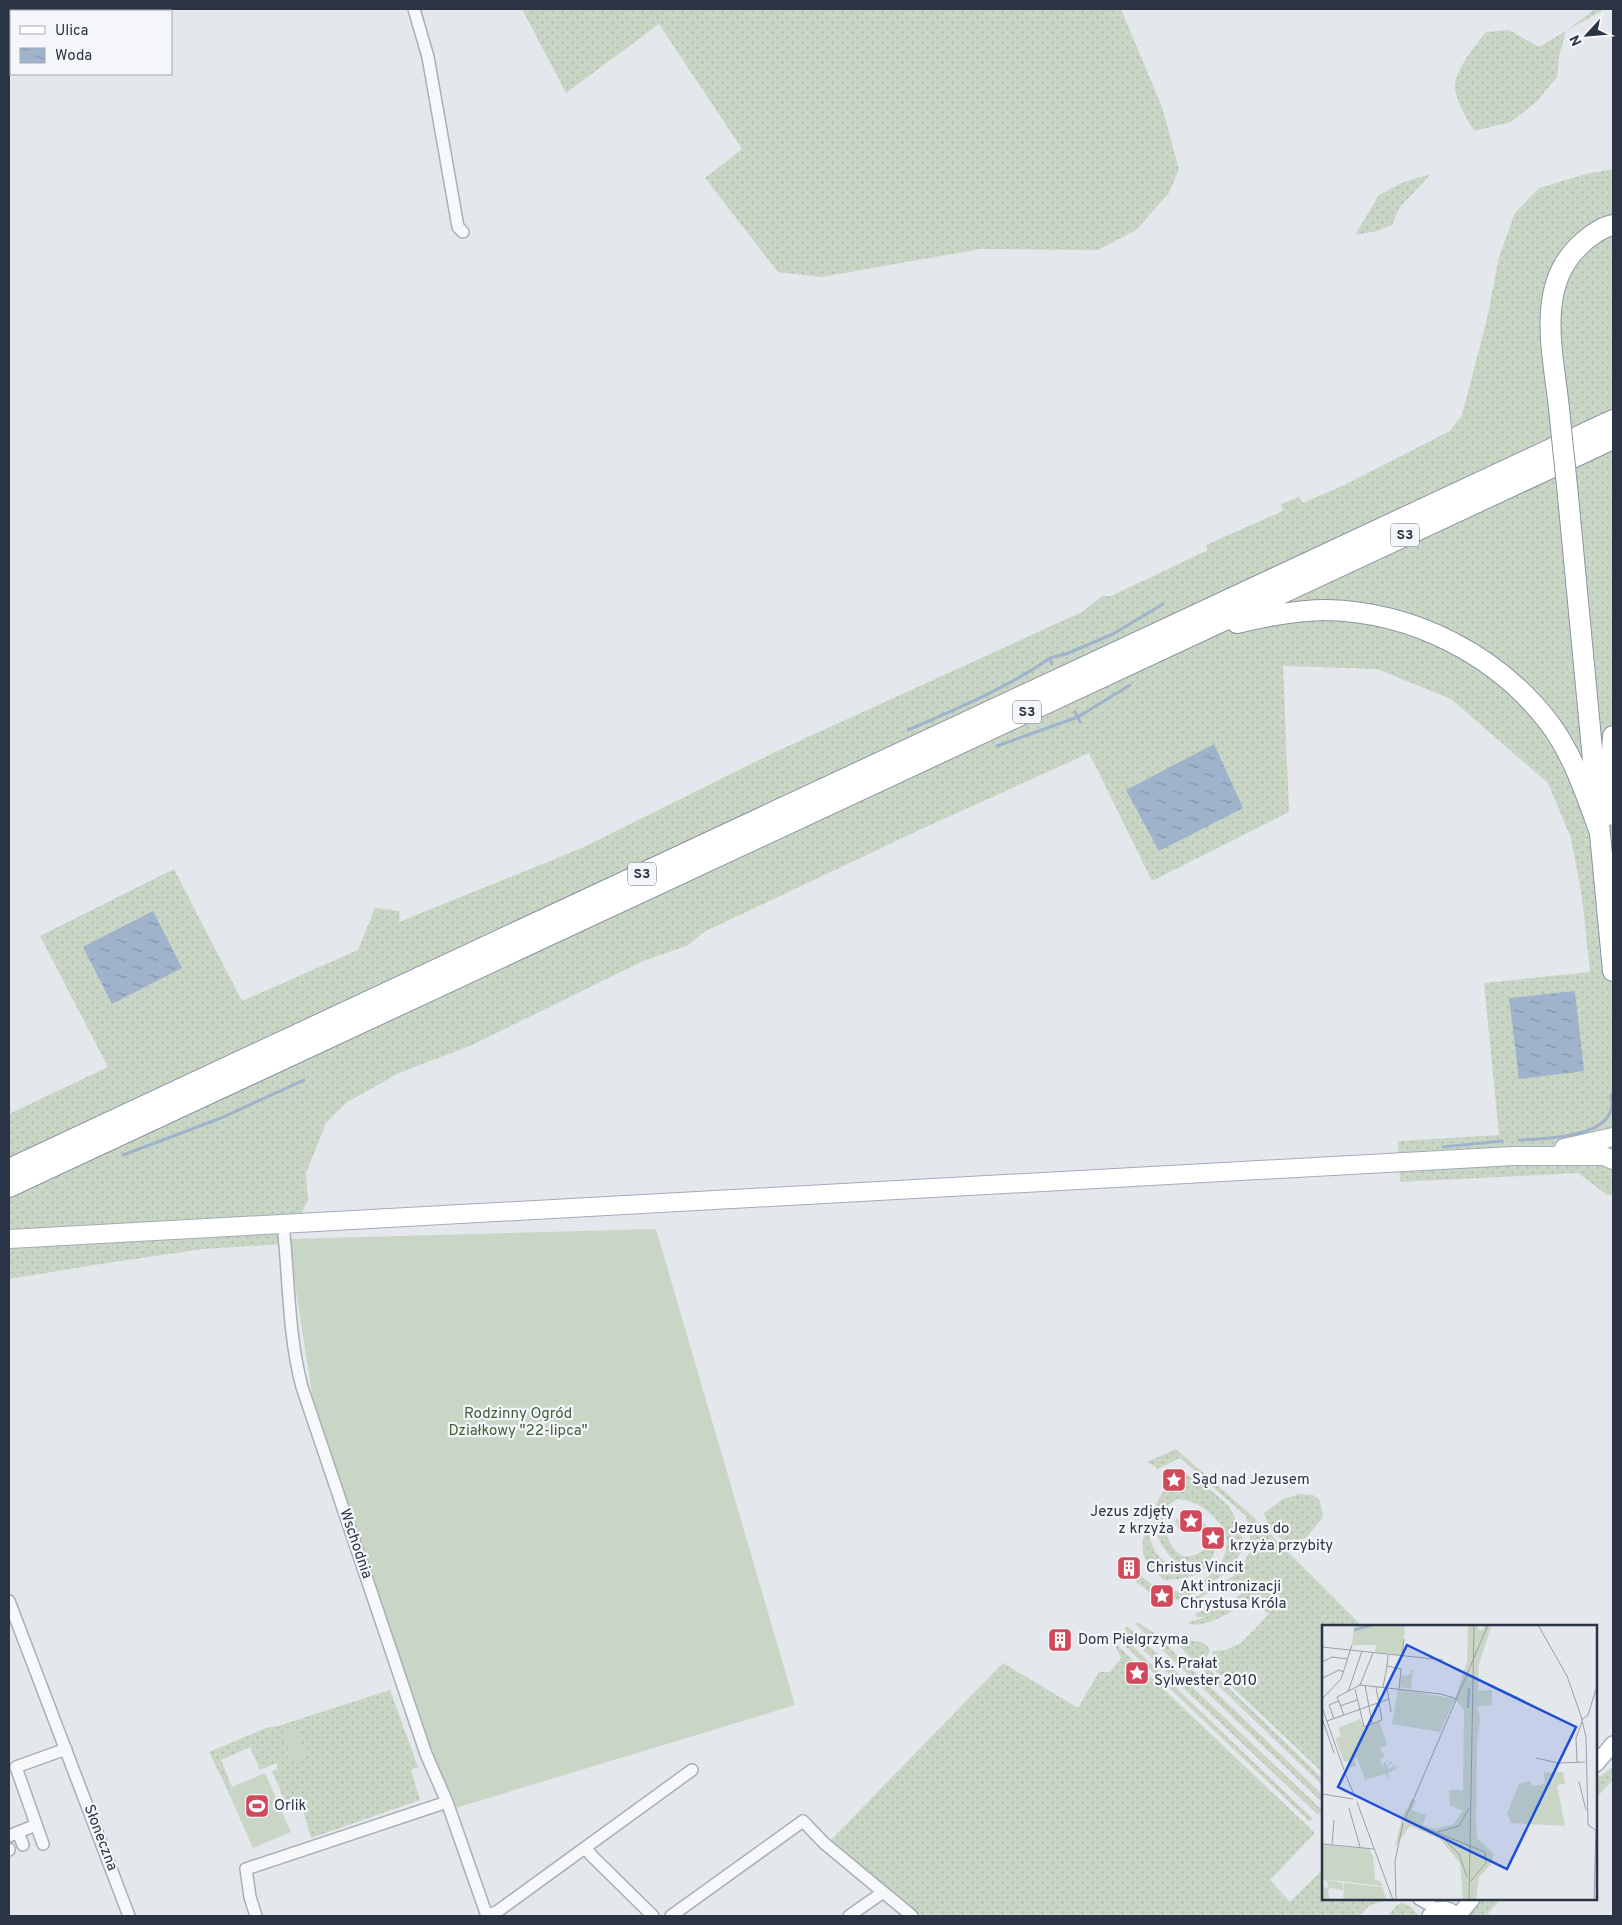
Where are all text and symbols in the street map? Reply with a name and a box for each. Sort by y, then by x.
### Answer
legend [10,10,172,75]
north arrow [1562,10,1612,60]
text: Ulica [55,22,88,41]
text: N [1567,32,1587,48]
text: Woda [55,47,92,66]
road number: S3 [1391,524,1419,546]
road number: S3 [1013,700,1041,724]
road number: S3 [628,862,656,886]
park label: Rodzinny Ogród Działkowy "22-lipca" [448,1405,588,1441]
place icon: Sąd nad Jezusem [1161,1467,1187,1493]
place label: Sąd nad Jezusem [1192,1471,1310,1490]
place label: Jezus zdjęty z krzyża [1090,1503,1174,1539]
street label: Wschodnia [334,1507,376,1581]
place icon: Jezus zdjęty z krzyża [1178,1508,1204,1534]
place label: Jezus do krzyża przybity [1230,1520,1333,1556]
place icon: Jezus do krzyża przybity [1200,1525,1226,1551]
building icon: Christus Vincit [1116,1555,1142,1581]
place label: Christus Vincit [1146,1559,1244,1578]
place label: Akt intronizacji Chrystusa Króla [1180,1578,1286,1614]
place icon: Akt intronizacji Chrystusa Króla [1149,1583,1175,1609]
inset map [1322,1625,1597,1900]
building icon: Dom Pielgrzyma [1047,1627,1073,1653]
place label: Dom Pielgrzyma [1078,1631,1188,1650]
place label: Ks. Prałat Sylwester 2010 [1154,1655,1257,1691]
place icon: Ks. Prałat Sylwester 2010 [1124,1660,1150,1686]
sports icon: Orlik [244,1793,270,1819]
place label: Orlik [274,1797,307,1816]
street label: Słoneczna [79,1802,121,1874]

